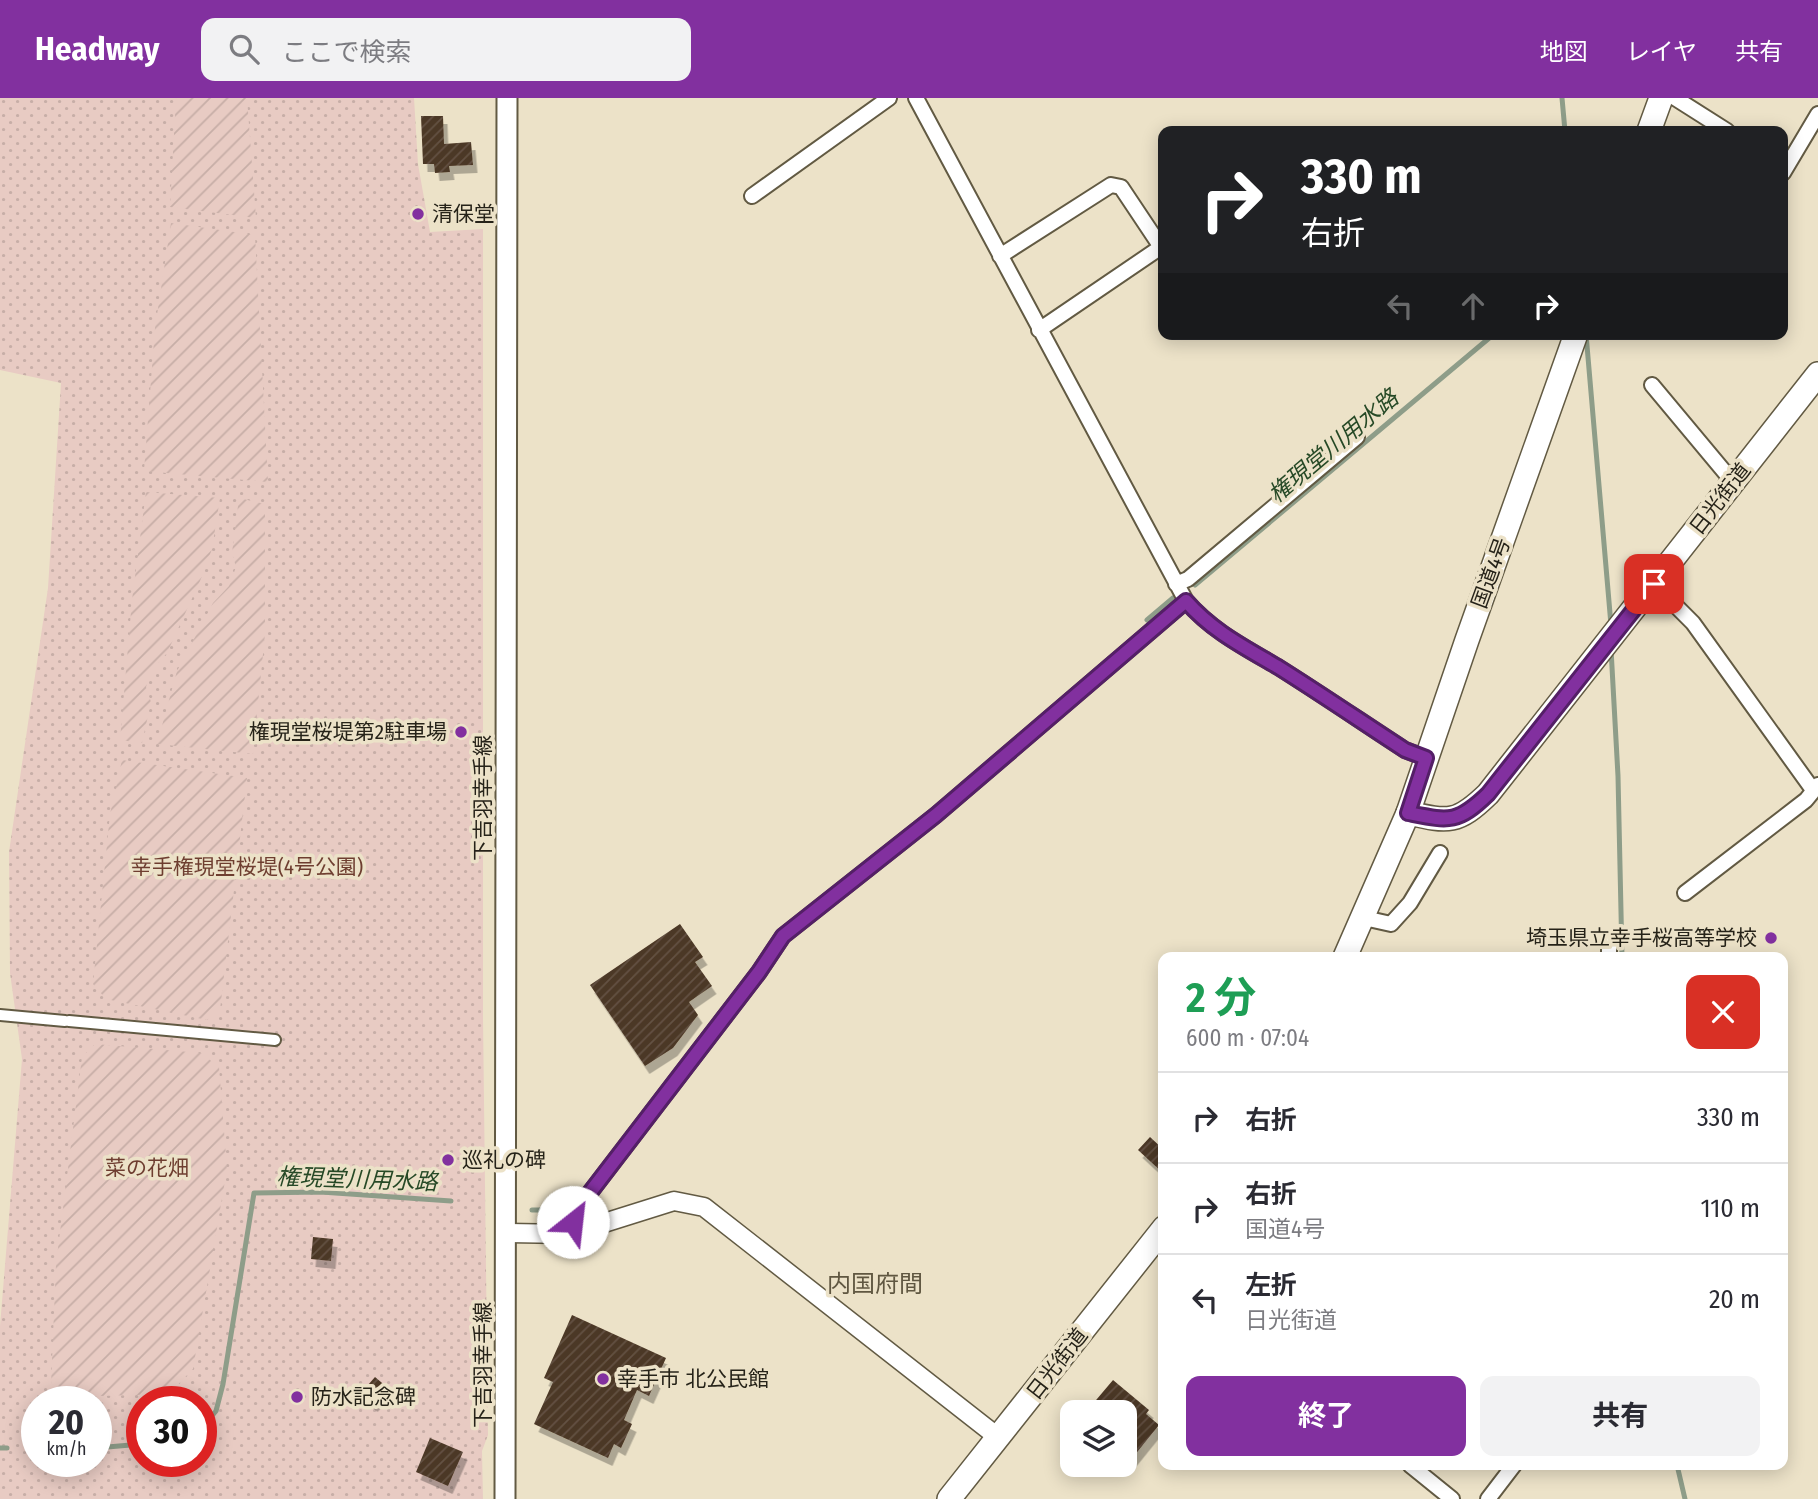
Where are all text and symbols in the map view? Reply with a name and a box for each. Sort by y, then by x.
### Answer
search box [201,18,691,81]
text: Headway [35,29,159,69]
icon: search [225,30,263,68]
text: ここで検索 [281,37,412,68]
text: 地図 [1540,38,1588,66]
text: レイヤ [1626,38,1697,66]
text: 共有 [1735,38,1783,66]
text: 330 m [1301,147,1422,206]
icon: right [1186,154,1277,245]
place label: 清保堂 [432,201,495,227]
marker: 清保堂 [410,206,426,222]
text: 右折 [1301,214,1365,252]
icon: left [1381,287,1419,325]
icon: ahead [1454,287,1492,325]
icon: right [1527,287,1565,325]
water label: 権現堂川用水路 [1262,382,1405,508]
street label: 日光街道 [1684,458,1756,540]
street label: 国道4号 [1466,534,1516,612]
pin [1624,554,1684,614]
icon: arrive [1635,565,1673,603]
place label: 権現堂桜堤第2駐車場 [249,719,447,745]
marker: 権現堂桜堤第2駐車場 [453,724,469,740]
street label: 下吉羽幸手線 [470,735,496,861]
park label: 幸手権現堂桜堤(4号公園) [131,854,363,880]
place label: 埼玉県立幸手桜高等学校 [1526,925,1757,951]
marker: 埼玉県立幸手桜高等学校 [1763,930,1779,946]
text: 2 分 [1186,973,1256,1023]
button: close [1686,975,1760,1049]
text: 600 m · 07:04 [1186,1024,1309,1052]
icon: right [1186,1099,1224,1137]
text: 330 m [1697,1102,1760,1133]
text: 右折 [1245,1105,1297,1136]
place label: 巡礼の碑 [462,1147,546,1173]
marker: 巡礼の碑 [440,1152,456,1168]
park label: 菜の花畑 [105,1155,189,1181]
water label: 権現堂川用水路 [276,1162,440,1196]
text: 右折 [1245,1179,1297,1210]
position arrow [536,1185,610,1259]
icon: right [1186,1190,1224,1228]
text: 110 m [1700,1193,1760,1224]
text: 国道4号 [1245,1215,1325,1243]
district label: 内国府間 [827,1270,923,1298]
text: 左折 [1245,1270,1297,1301]
icon: left [1186,1281,1224,1319]
text: 20 m [1709,1284,1760,1315]
street label: 下吉羽幸手線 [470,1302,496,1428]
text: 日光街道 [1245,1306,1337,1334]
street label: 日光街道 [1021,1323,1093,1405]
place label: 幸手市 北公民館 [617,1366,769,1392]
marker: 幸手市 北公民館 [595,1371,611,1387]
button: 終了 [1186,1376,1466,1456]
button: 共有 [1480,1376,1760,1456]
place label: 防水記念碑 [311,1384,416,1410]
speed limit sign: 30 [126,1386,217,1477]
marker: 防水記念碑 [289,1389,305,1405]
map controls [1060,1400,1137,1477]
button: layers [1060,1400,1137,1477]
text: 20 [49,1401,84,1443]
text: km/h [46,1438,87,1460]

